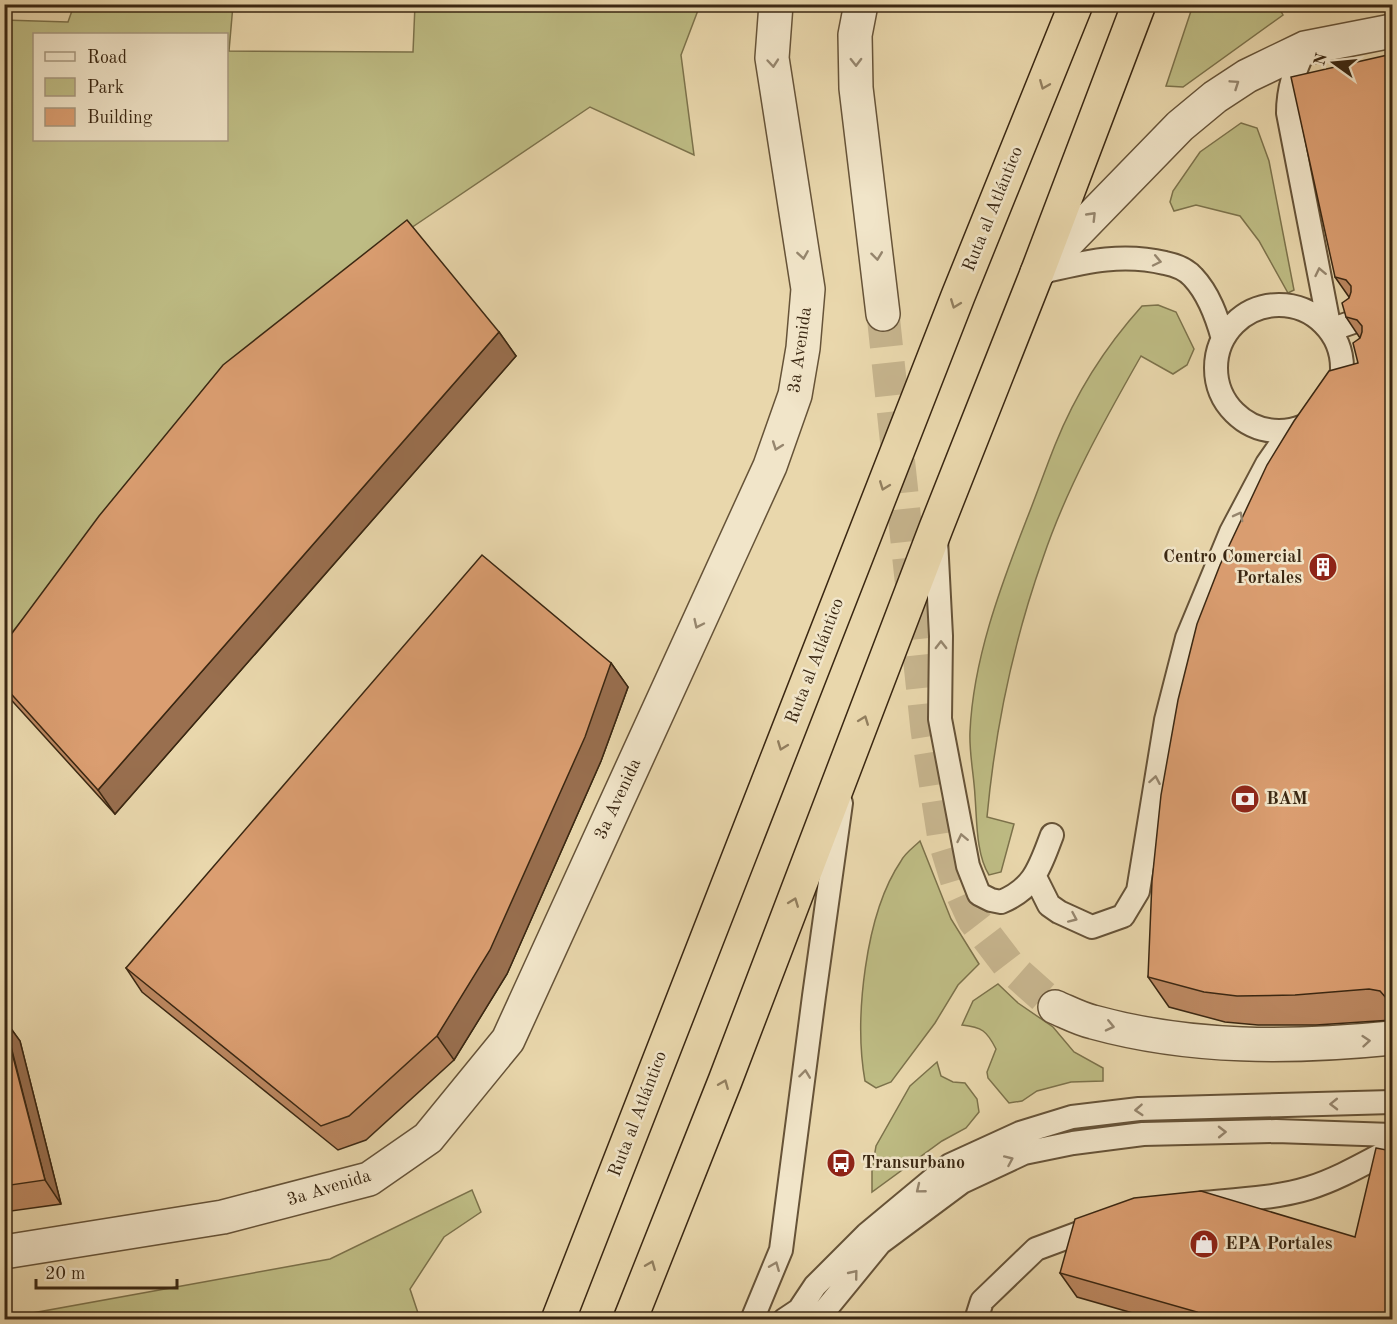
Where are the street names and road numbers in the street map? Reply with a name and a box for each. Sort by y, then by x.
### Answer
street label: Ruta al Atlántico [960,144,1026,274]
street label: 3a Avenida [785,306,815,394]
street label: Ruta al Atlántico [783,596,847,726]
street label: 3a Avenida [592,756,645,842]
street label: Ruta al Atlántico [606,1049,670,1179]
street label: 3a Avenida [285,1167,373,1209]

